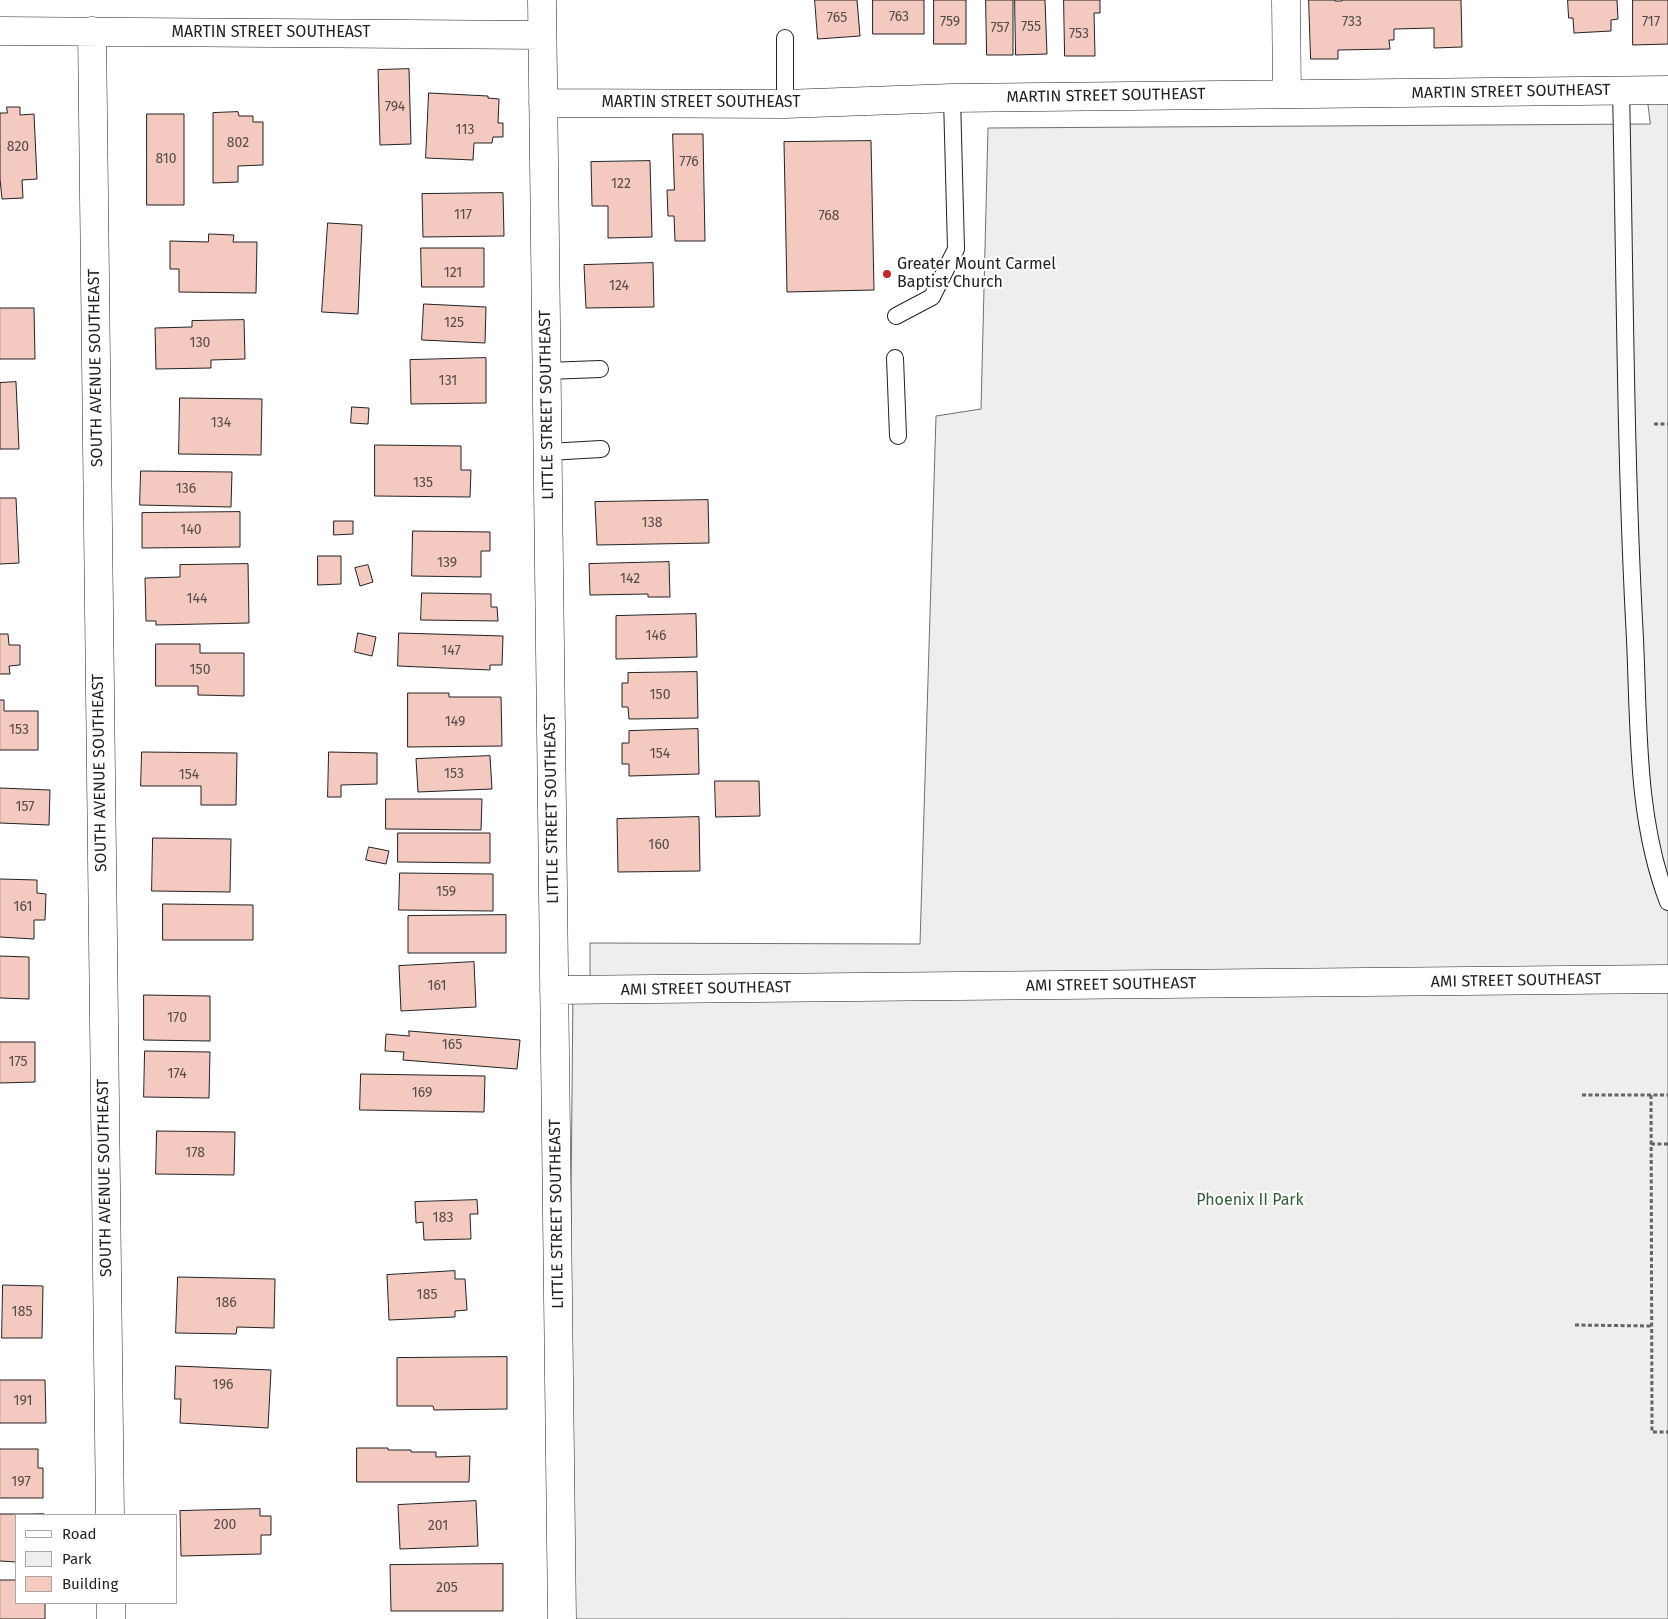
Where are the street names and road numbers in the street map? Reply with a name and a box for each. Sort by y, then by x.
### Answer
street label: MARTIN STREET SOUTHEAST [172,23,370,43]
street label: MARTIN STREET SOUTHEAST [1411,81,1611,103]
street label: MARTIN STREET SOUTHEAST [1006,85,1206,107]
street label: MARTIN STREET SOUTHEAST [602,93,800,113]
street label: SOUTH AVENUE SOUTHEAST [85,269,107,467]
street label: LITTLE STREET SOUTHEAST [536,310,558,500]
street label: SOUTH AVENUE SOUTHEAST [89,674,111,872]
street label: LITTLE STREET SOUTHEAST [541,714,563,904]
street label: AMI STREET SOUTHEAST [1431,970,1601,992]
street label: AMI STREET SOUTHEAST [1026,974,1196,996]
street label: AMI STREET SOUTHEAST [621,978,791,1000]
street label: SOUTH AVENUE SOUTHEAST [94,1079,116,1277]
street label: LITTLE STREET SOUTHEAST [546,1119,568,1309]

